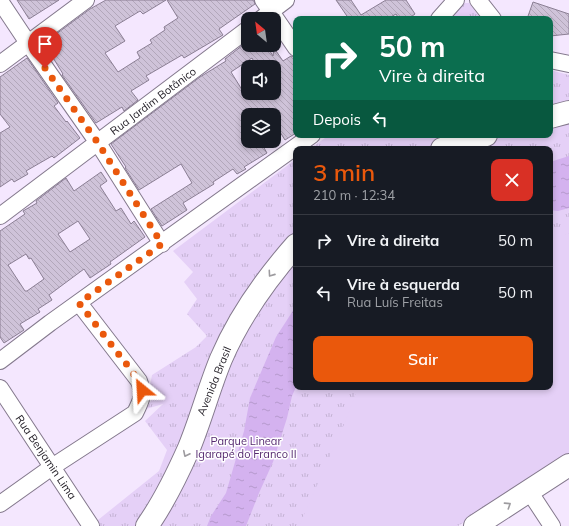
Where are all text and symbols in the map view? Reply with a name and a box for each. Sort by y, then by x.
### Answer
north arrow [241,12,281,52]
map controls [241,12,281,148]
pin [28,27,62,68]
text: 50 m [379,29,445,64]
icon: right [313,32,365,84]
icon: arrive [34,33,56,55]
button: sound [241,60,281,100]
street label: Rua Jardim Botânico [107,64,199,138]
text: Vire à direita [379,64,485,87]
button: layers [241,108,281,148]
icon: left [369,108,391,130]
text: Depois [313,110,361,129]
text: 3 min [313,157,375,187]
button: close [491,159,533,201]
text: 210 m · 12:34 [313,187,395,203]
icon: right [313,230,335,252]
text: Vire à direita [347,231,439,250]
text: 50 m [498,231,533,250]
one-way arrow [269,270,276,277]
text: Vire à esquerda [347,275,460,294]
icon: left [313,282,335,304]
text: 50 m [498,283,533,302]
text: Rua Luís Freitas [347,294,443,310]
button: Sair [313,336,533,382]
street label: Avenida Brasil [194,344,234,418]
position arrow [121,369,163,411]
street label: Rua Benjamin Lima [13,412,79,502]
park label: Parque Linear Igarapé do Franco II [195,434,297,461]
one-way arrow [183,450,191,458]
one-way arrow [503,502,510,509]

